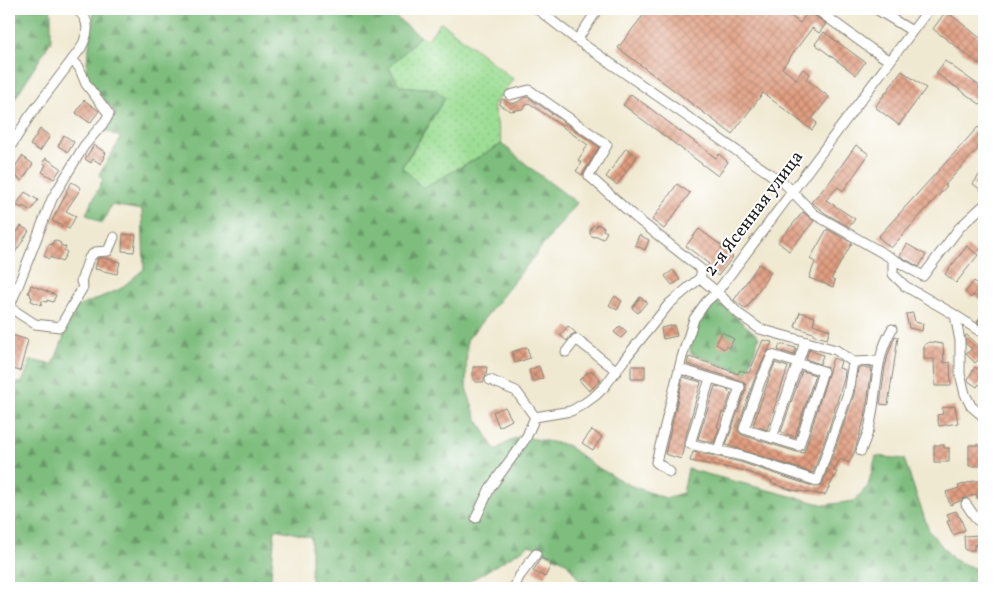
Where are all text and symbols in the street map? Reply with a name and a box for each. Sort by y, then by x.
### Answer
street label: 2-я Ясенная улица [698,146,810,282]

